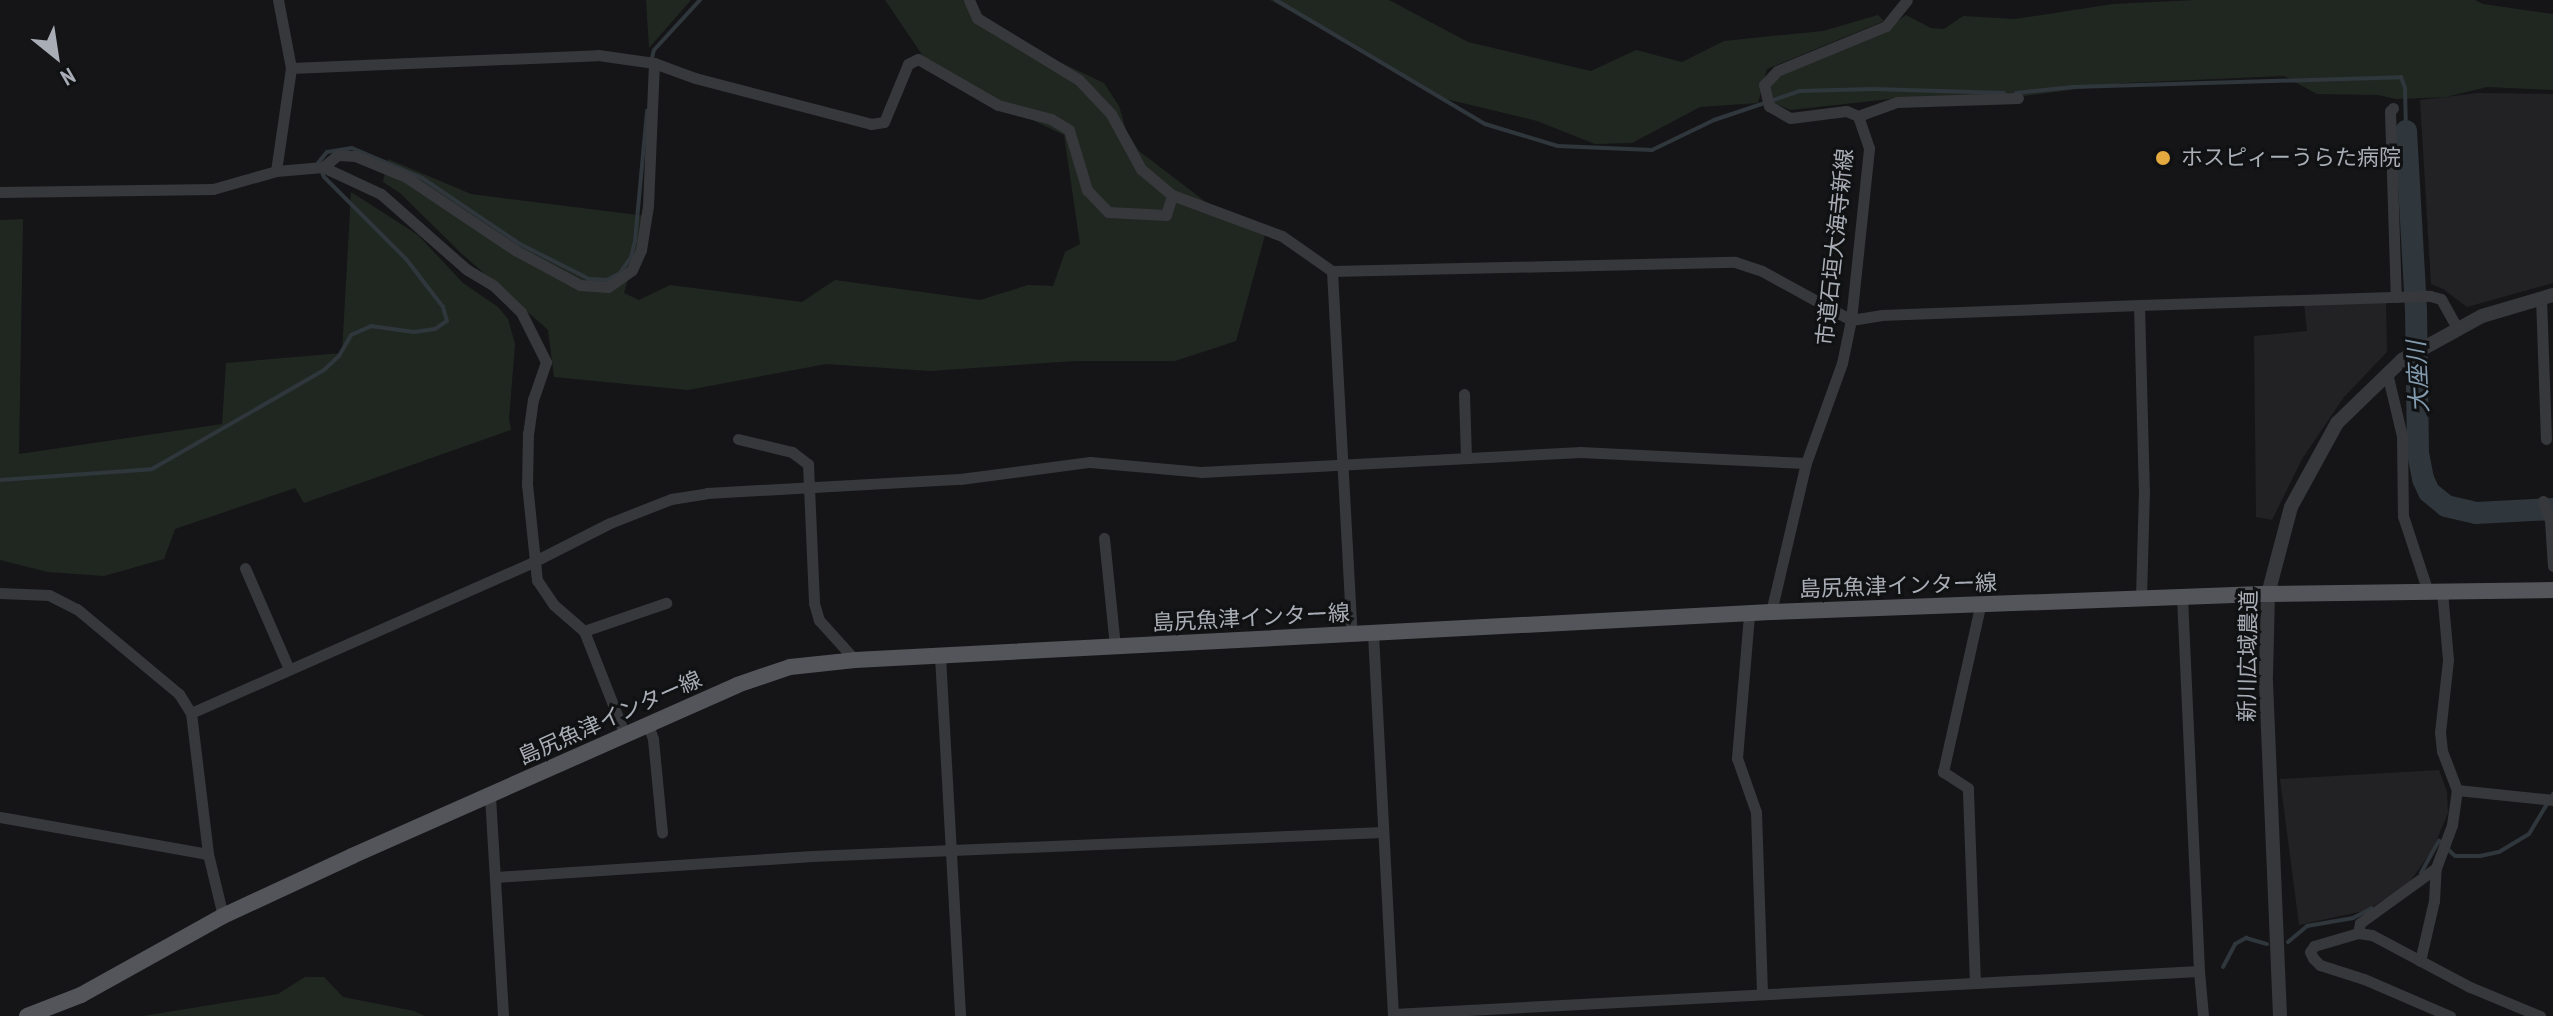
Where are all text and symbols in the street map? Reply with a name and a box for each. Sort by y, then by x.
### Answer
north arrow [16,16,96,96]
text: N [56,62,80,92]
place label: ホスピィーうらた病院 [2181,145,2401,171]
street label: 市道石垣大海寺新線 [1812,147,1858,347]
marker: ホスピィーうらた病院 [2152,147,2174,169]
water label: 大座川 [2402,340,2434,414]
street label: 島尻魚津インター線 [1799,569,1997,603]
street label: 新川広域農道 [2234,590,2262,722]
street label: 島尻魚津インター線 [1151,600,1351,636]
street label: 島尻魚津インター線 [514,666,706,770]

